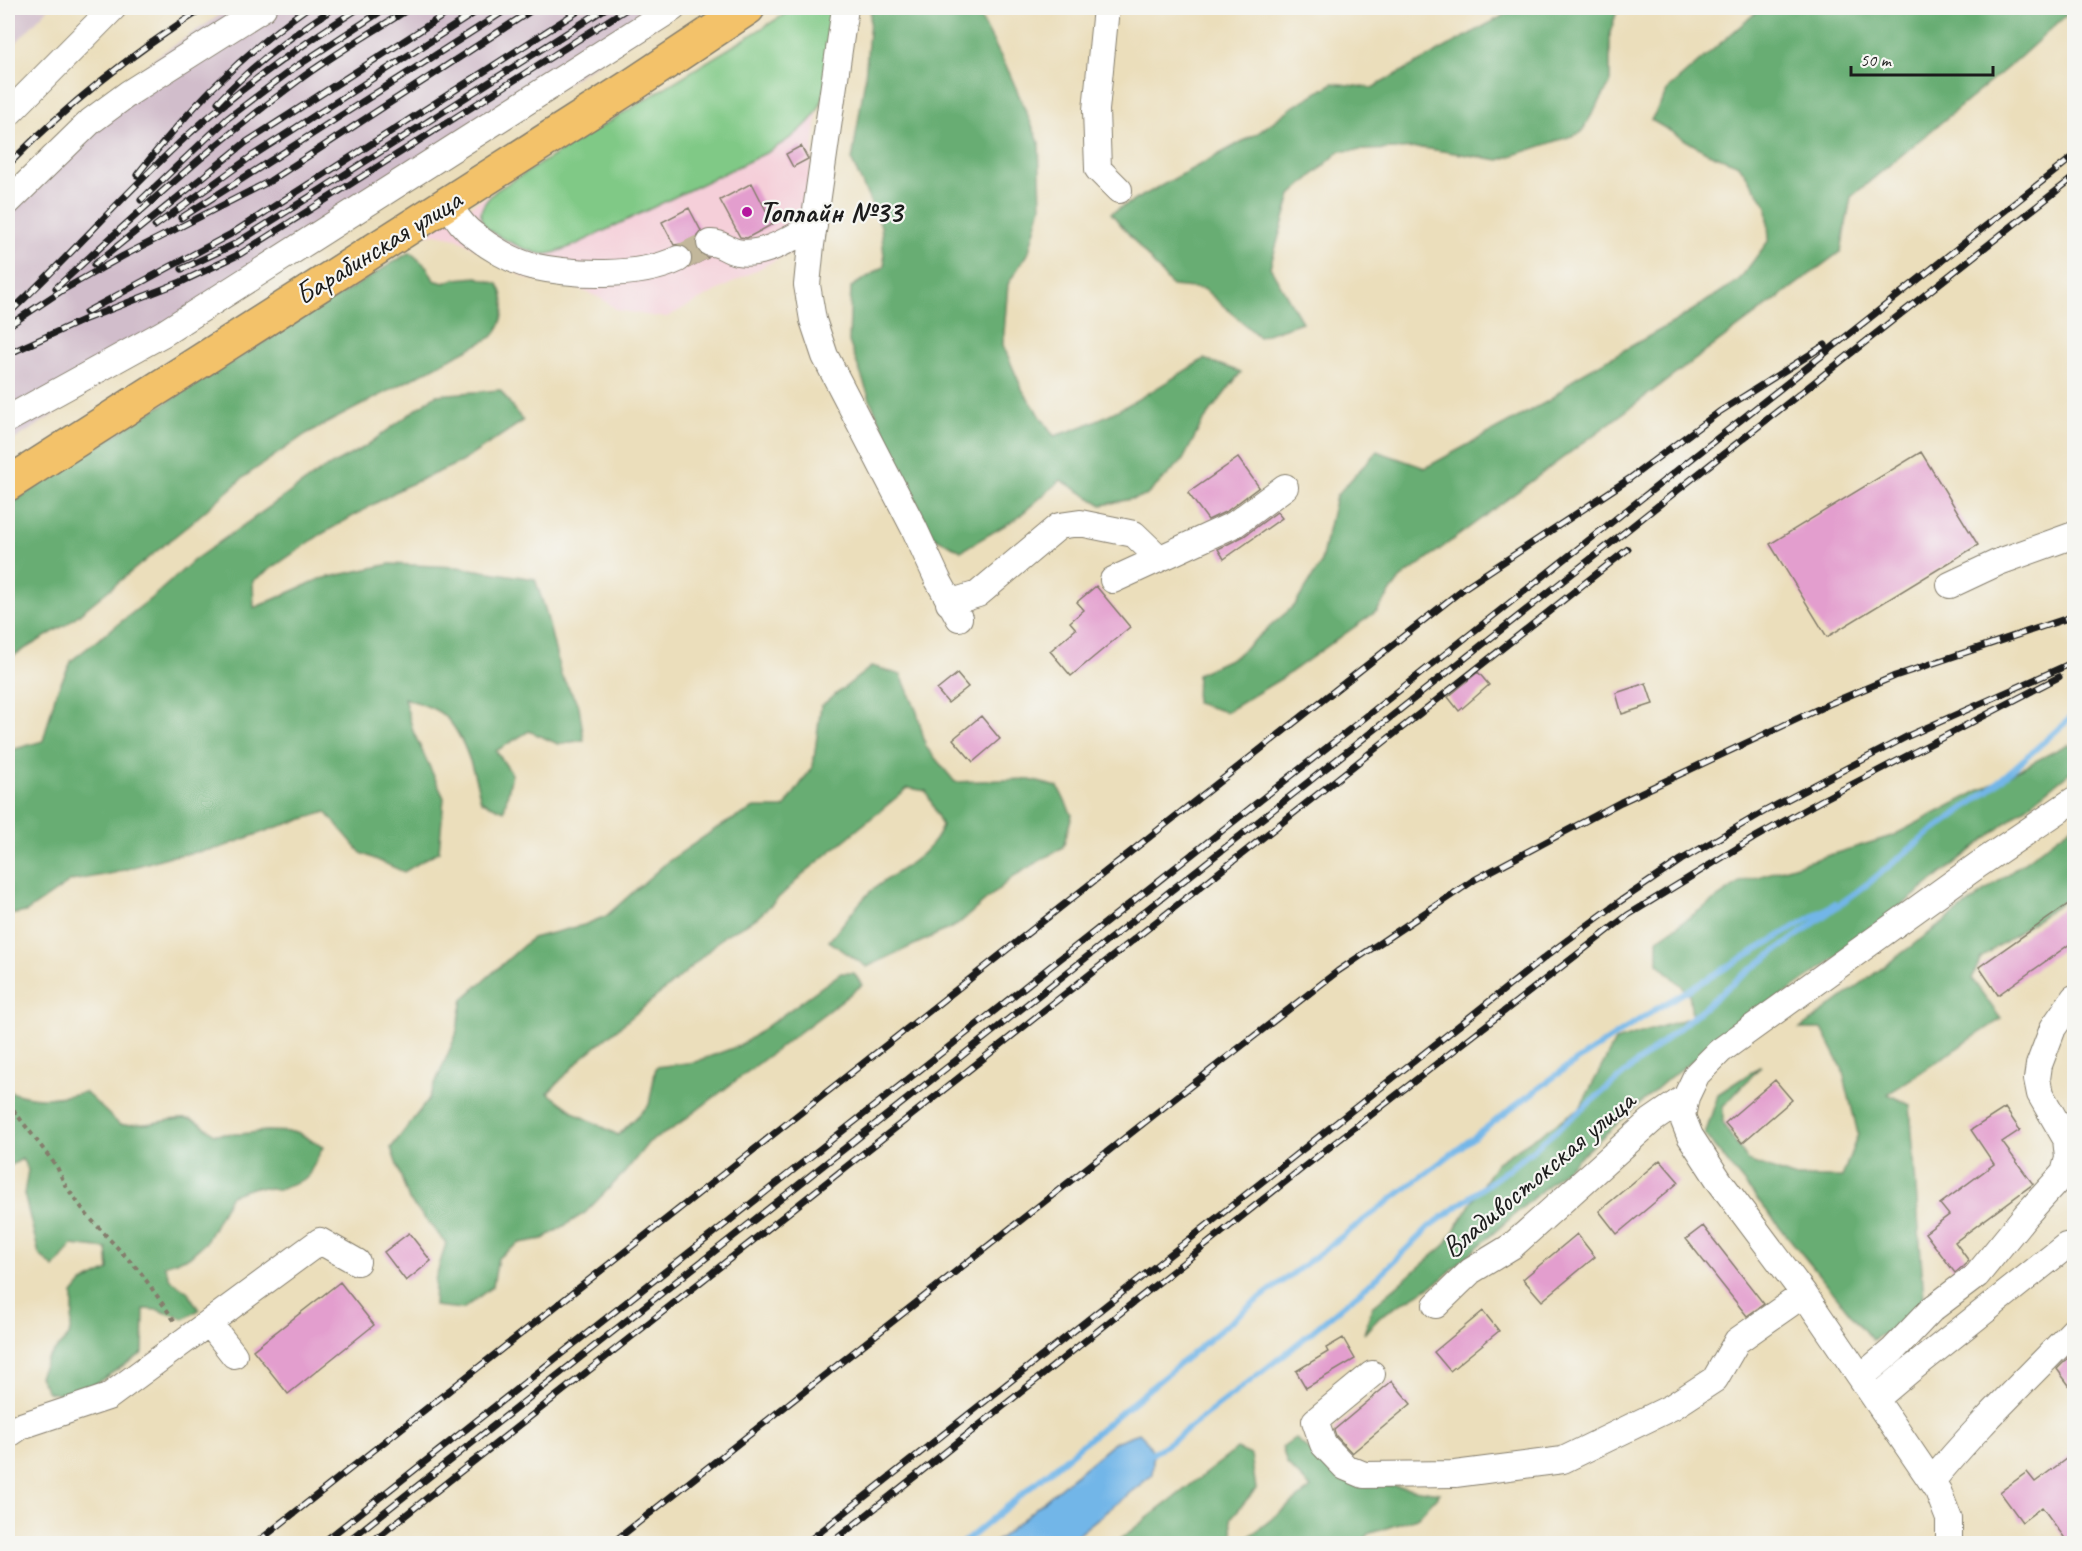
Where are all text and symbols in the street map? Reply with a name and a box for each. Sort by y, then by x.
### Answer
scale bar [1851,39,1994,77]
text: 50 m [1860,49,1893,71]
street label: Барабинская улица [287,180,470,313]
place label: Топлайн №33 [759,193,904,231]
marker: Топлайн №33 [740,205,754,219]
street label: Владивостокская улица [1433,1080,1645,1266]

